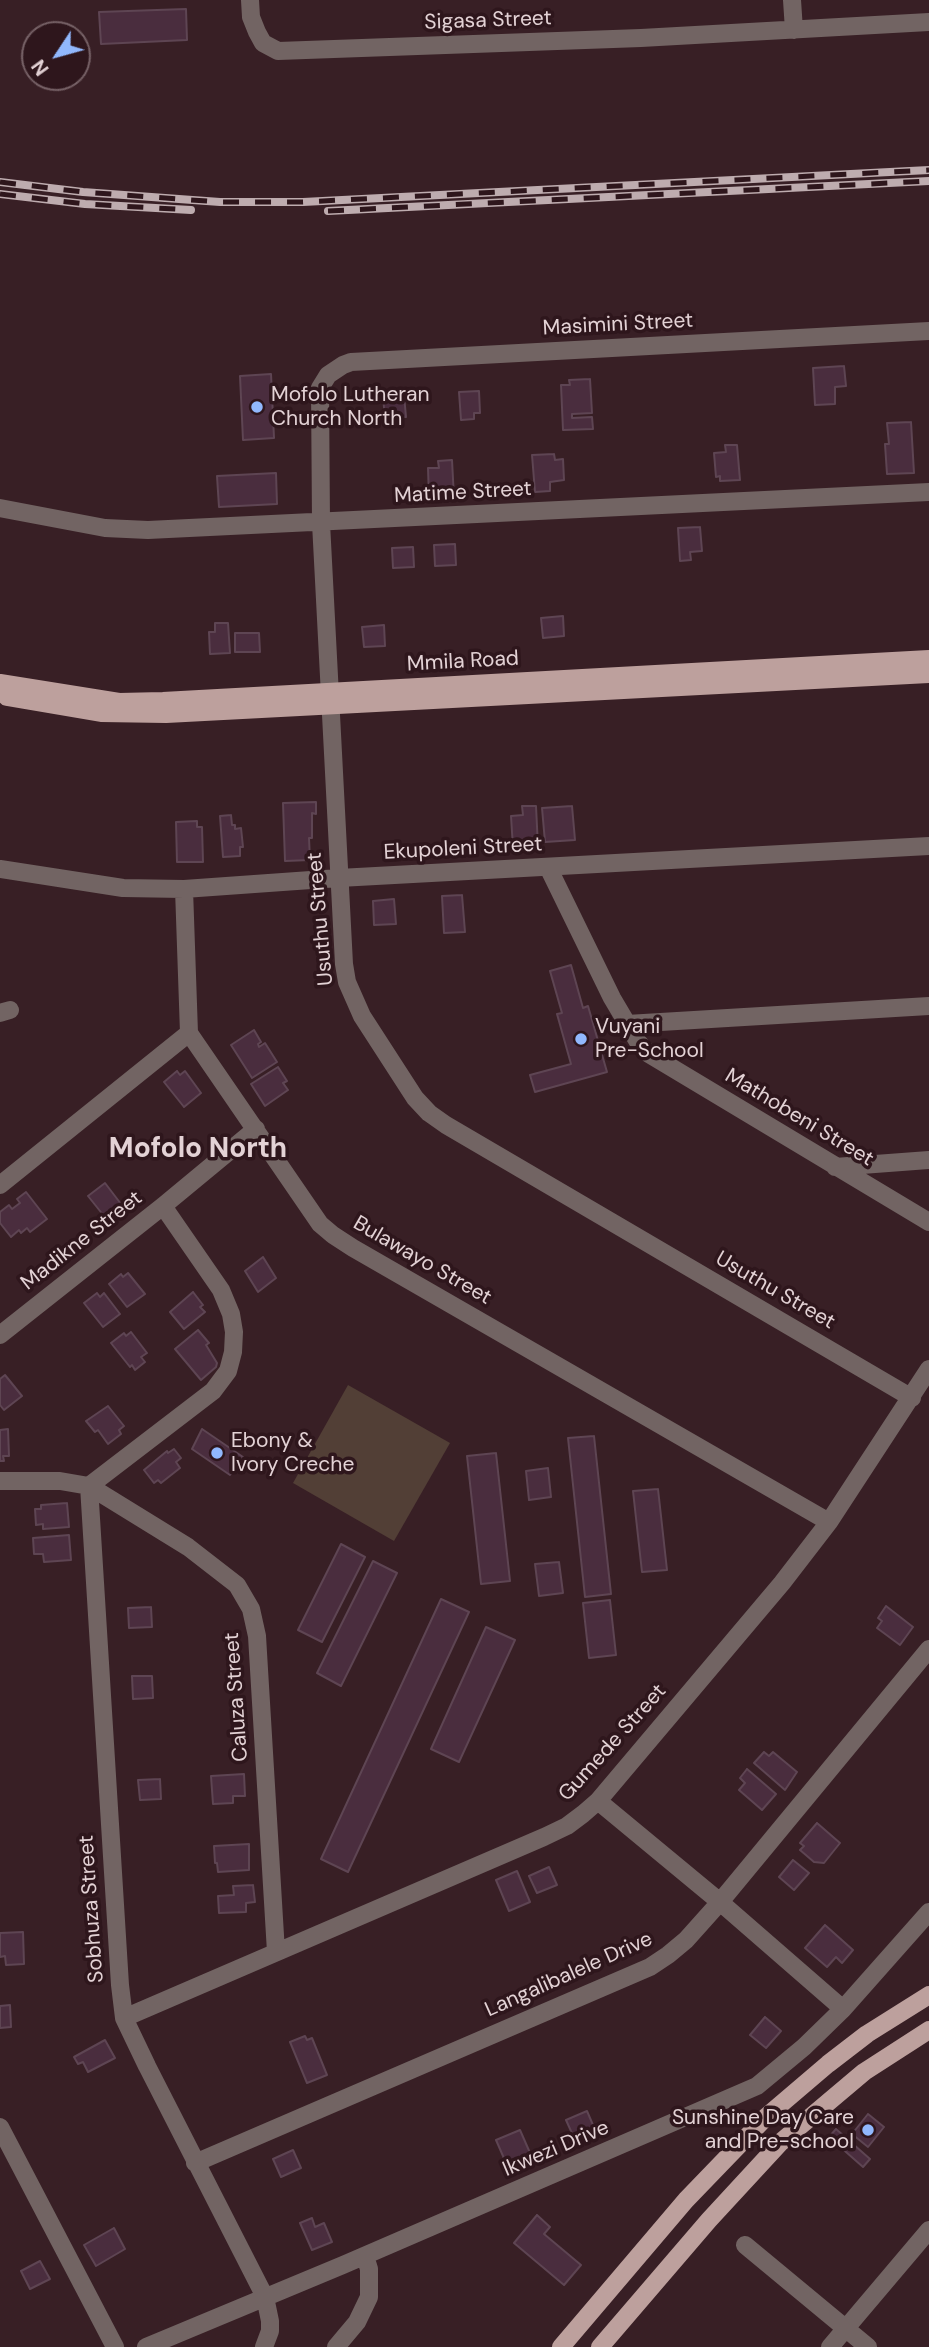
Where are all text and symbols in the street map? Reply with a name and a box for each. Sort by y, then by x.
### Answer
street label: Sigasa Street [424,6,552,36]
north arrow [21,21,91,91]
text: N [26,55,54,80]
street label: Masimini Street [542,308,694,342]
place label: Mofolo Lutheran Church North [271,382,430,432]
marker: Mofolo Lutheran Church North [249,399,265,415]
street label: Matime Street [394,477,532,509]
street label: Mmila Road [406,646,520,678]
street label: Ekupoleni Street [383,832,543,866]
street label: Usuthu Street [303,851,339,987]
place label: Vuyani Pre-School [595,1014,704,1064]
marker: Vuyani Pre-School [573,1031,589,1047]
street label: Mathobeni Street [720,1064,878,1172]
district label: Mofolo North [109,1133,287,1167]
street label: Madikne Street [16,1186,148,1296]
street label: Bulawayo Street [348,1211,496,1311]
street label: Usuthu Street [711,1247,839,1335]
place label: Ebony & Ivory Creche [231,1428,354,1478]
marker: Ebony & Ivory Creche [209,1445,225,1461]
street label: Caluza Street [220,1632,254,1762]
street label: Gumede Street [554,1679,672,1807]
street label: Sobhuza Street [74,1834,110,1984]
street label: Langalibalele Drive [481,1927,657,2023]
place label: Sunshine Day Care and Pre-school [672,2105,854,2155]
street label: Ikwezi Drive [499,2115,613,2183]
marker: Sunshine Day Care and Pre-school [860,2122,876,2138]

